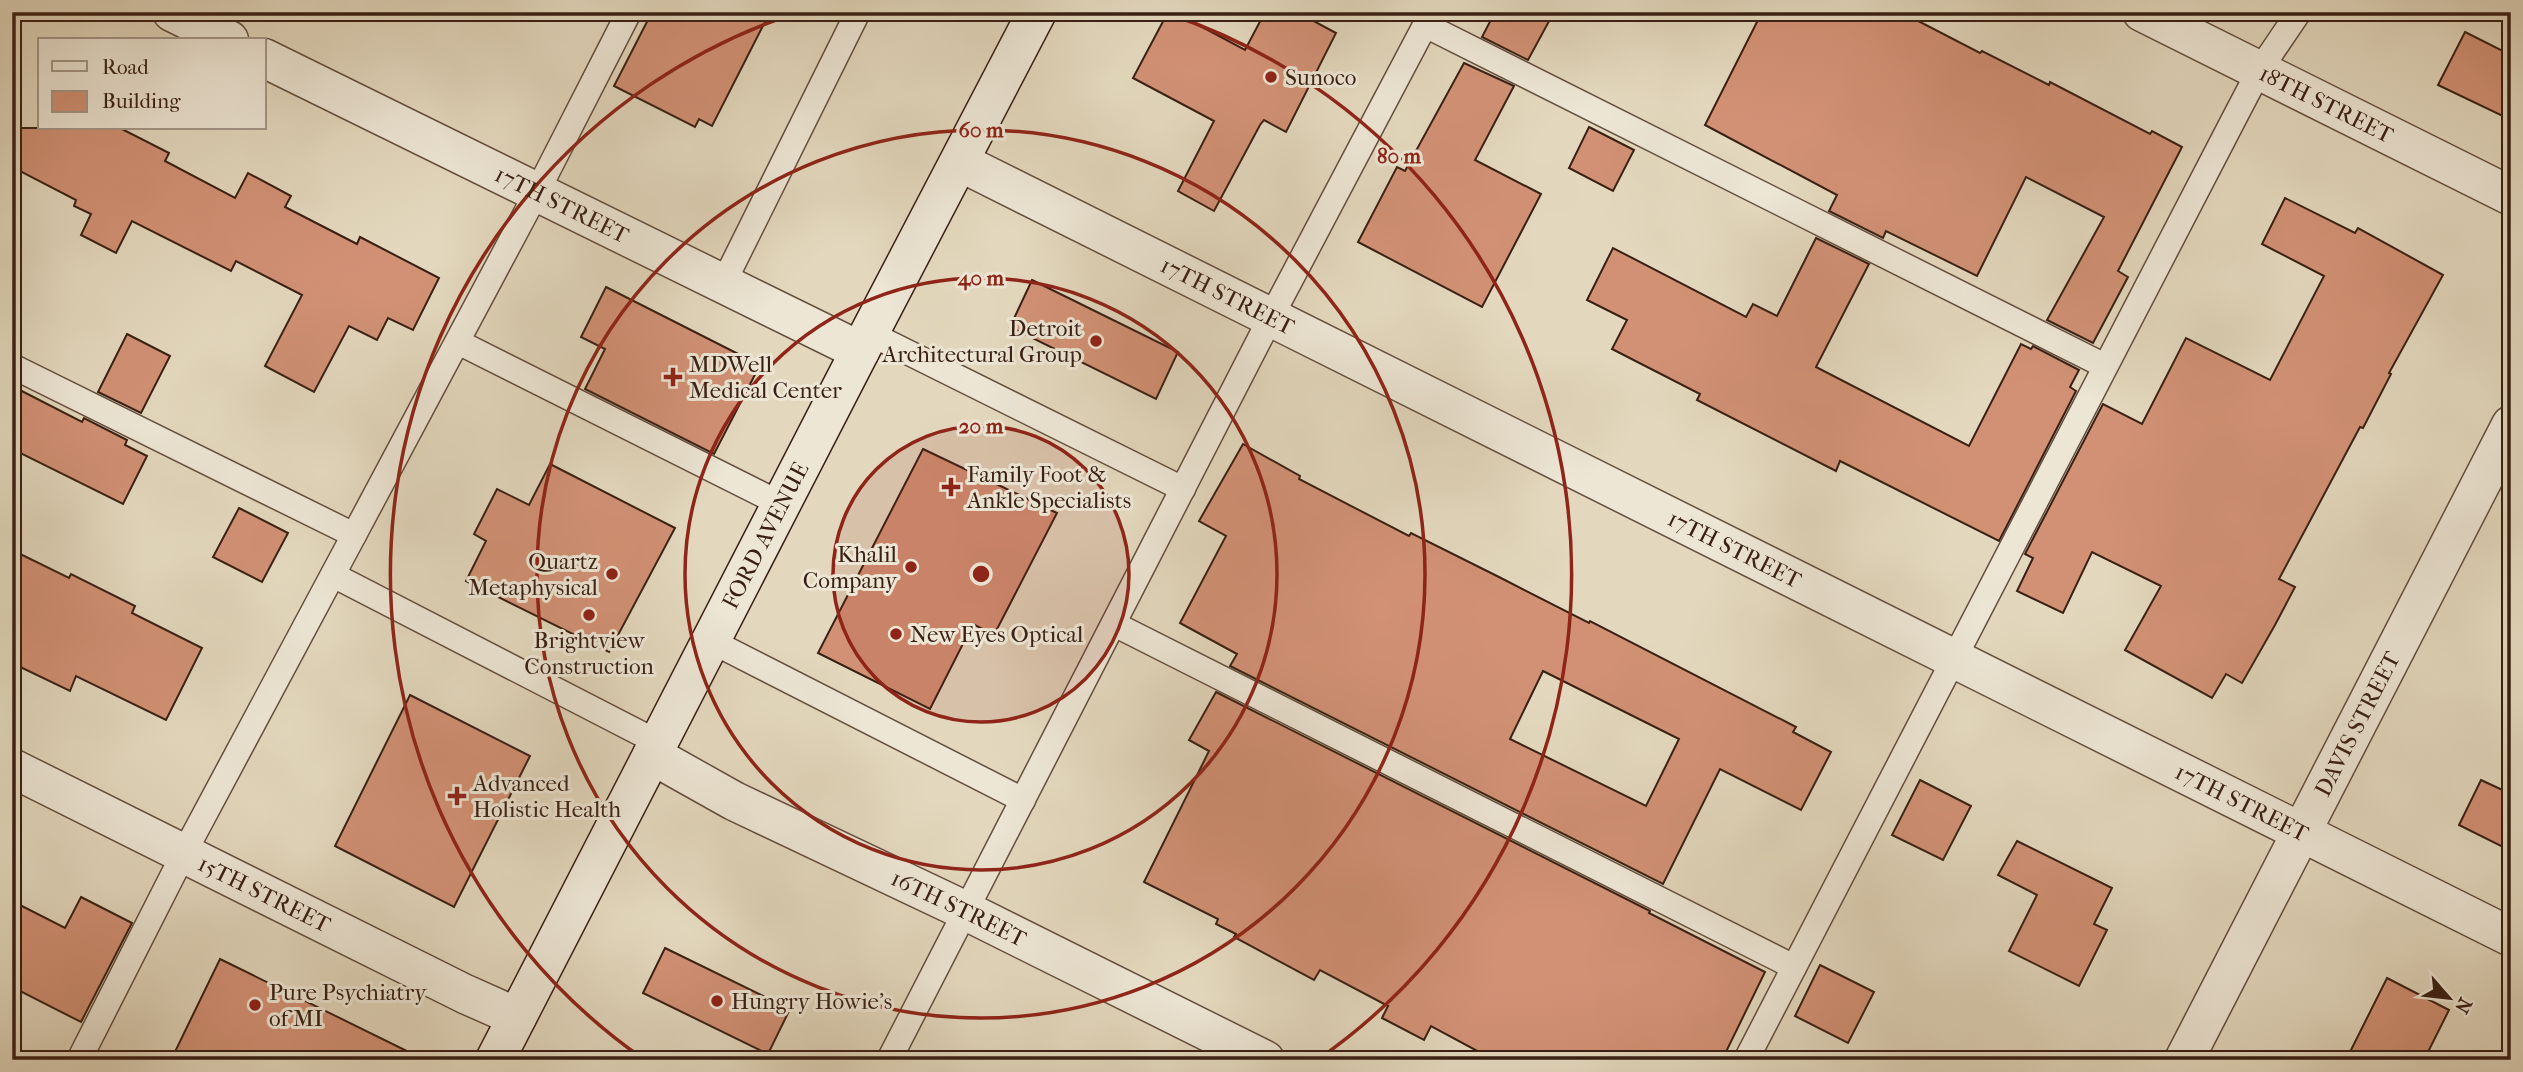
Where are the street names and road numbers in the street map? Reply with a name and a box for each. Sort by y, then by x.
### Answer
street label: 18TH STREET [2255,59,2398,149]
street label: 17TH STREET [491,160,634,249]
street label: 17TH STREET [1156,251,1299,340]
street label: FORD AVENUE [716,457,814,613]
street label: 17TH STREET [1663,504,1806,594]
street label: DAVIS STREET [2309,647,2406,801]
street label: 17TH STREET [2171,758,2314,847]
street label: 15TH STREET [194,850,335,938]
street label: 16TH STREET [887,864,1031,953]

